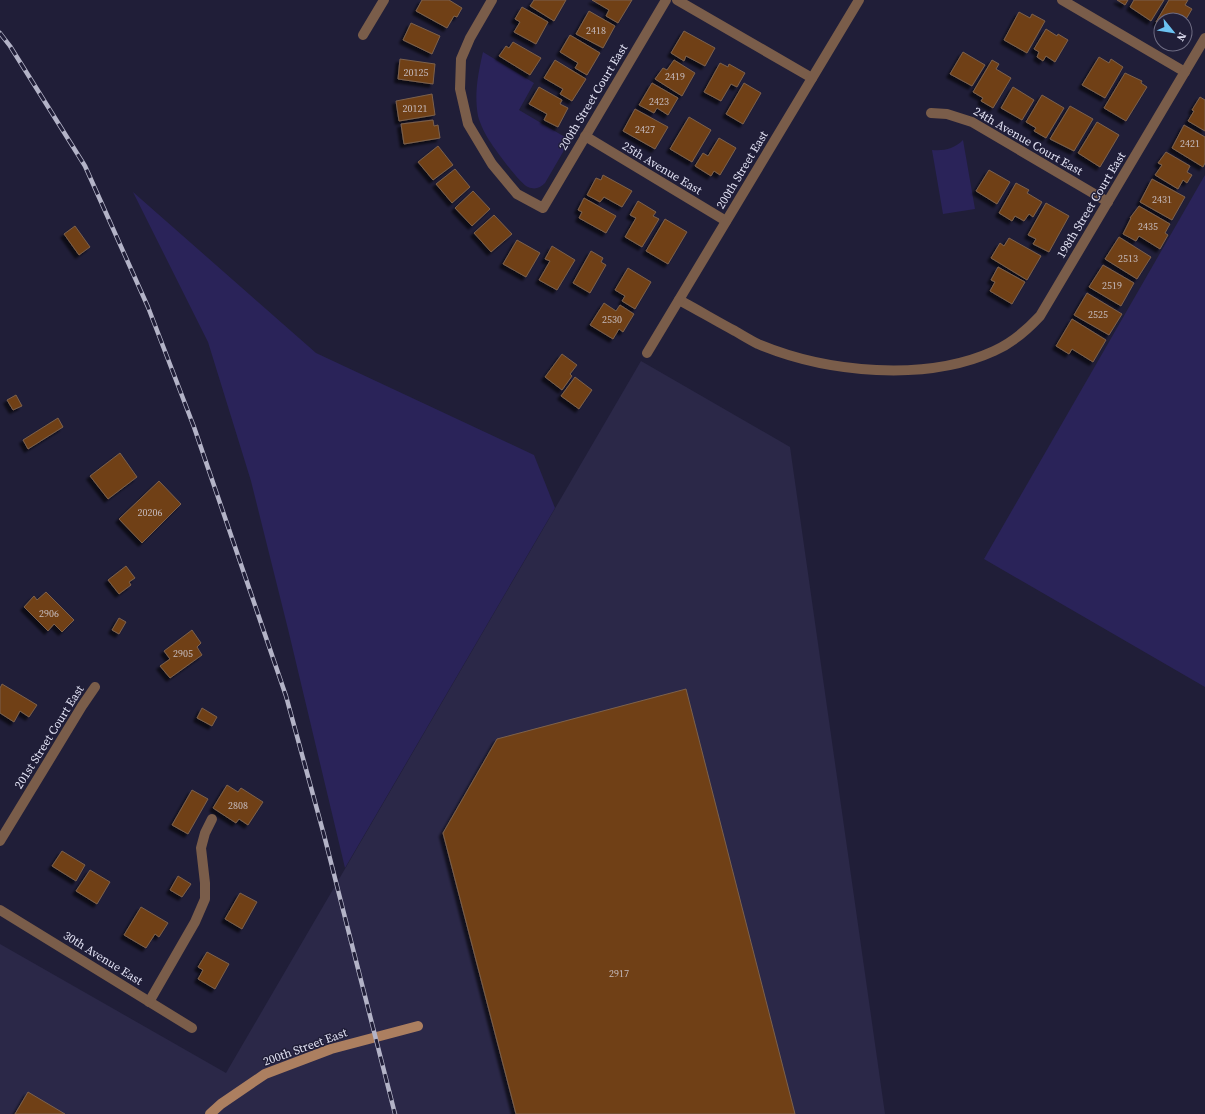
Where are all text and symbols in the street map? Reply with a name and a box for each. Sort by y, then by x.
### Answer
north arrow [1153,12,1193,52]
house number: 2418 [586,24,606,37]
text: N [1173,30,1190,44]
street label: 200th Street Court East [555,41,631,153]
house number: 20125 [404,66,429,79]
house number: 2419 [665,70,685,83]
house number: 2423 [649,95,669,108]
house number: 20121 [403,102,428,115]
street label: 24th Avenue Court East [970,103,1086,179]
house number: 2427 [635,123,655,136]
street label: 200th Street East [712,128,772,212]
house number: 2421 [1180,137,1200,150]
street label: 25th Avenue East [619,138,705,198]
street label: 198th Street Court East [1053,149,1129,261]
house number: 2431 [1152,193,1172,206]
house number: 2435 [1138,220,1158,233]
house number: 2513 [1118,252,1138,265]
house number: 2519 [1102,279,1122,292]
house number: 2525 [1088,308,1108,321]
house number: 2530 [602,313,622,326]
house number: 20206 [138,506,163,519]
house number: 2906 [39,607,59,620]
house number: 2905 [173,647,193,660]
street label: 201st Street Court East [11,682,87,792]
house number: 2808 [228,799,248,812]
street label: 30th Avenue East [60,927,146,989]
house number: 2917 [609,967,629,980]
street label: 200th Street East [261,1024,349,1070]

